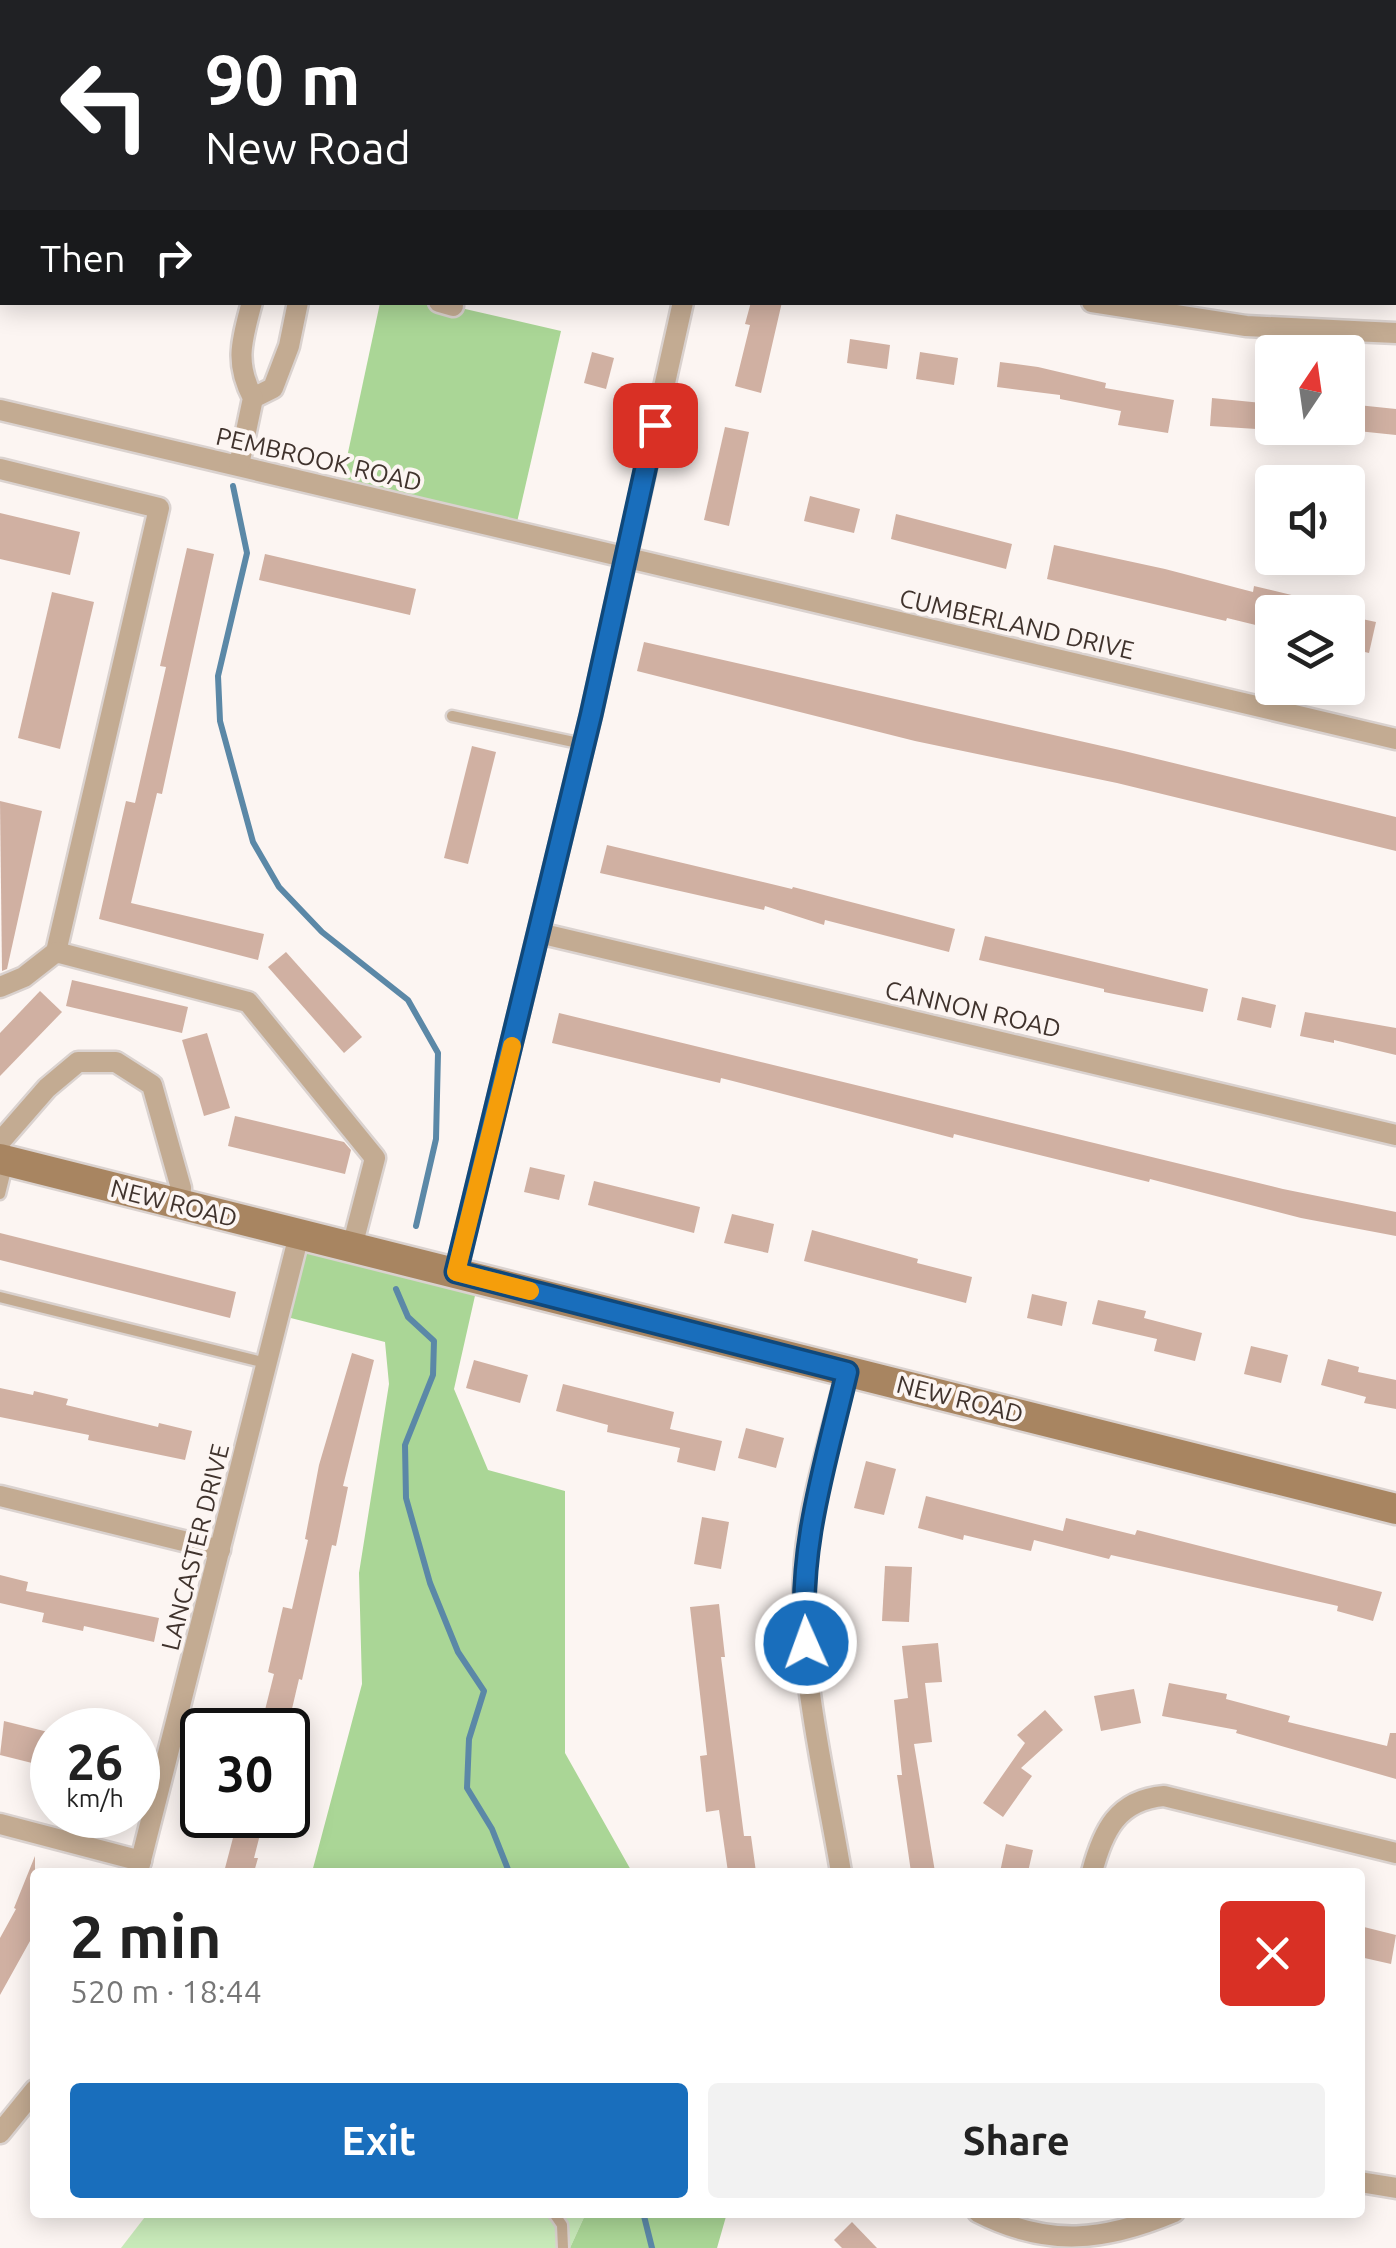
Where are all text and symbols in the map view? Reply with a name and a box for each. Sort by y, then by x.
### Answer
icon: left [40,40,170,170]
text: 90 m [205,40,361,118]
text: New Road [205,122,411,173]
icon: right [146,230,201,285]
text: Then [40,237,126,279]
north arrow [1255,335,1365,445]
map controls [1255,335,1365,705]
pin [613,383,698,468]
icon: arrive [628,398,683,453]
street label: PEMBROOK ROAD [213,422,425,496]
button: sound [1255,465,1365,575]
street label: CUMBERLAND DRIVE [897,583,1137,665]
button: layers [1255,595,1365,705]
street label: CANNON ROAD [882,975,1064,1043]
street label: NEW ROAD [108,1174,240,1232]
street label: NEW ROAD [894,1370,1026,1428]
street label: LANCASTER DRIVE [156,1441,234,1653]
position arrow [754,1591,858,1695]
speed limit sign: 30 [180,1708,310,1838]
text: 26 [67,1733,123,1789]
text: km/h [66,1784,124,1812]
button: close [1220,1901,1325,2006]
text: 2 min [70,1902,222,1969]
text: 520 m · 18:44 [70,1973,262,2009]
button: Exit [70,2083,688,2198]
button: Share [708,2083,1325,2198]

